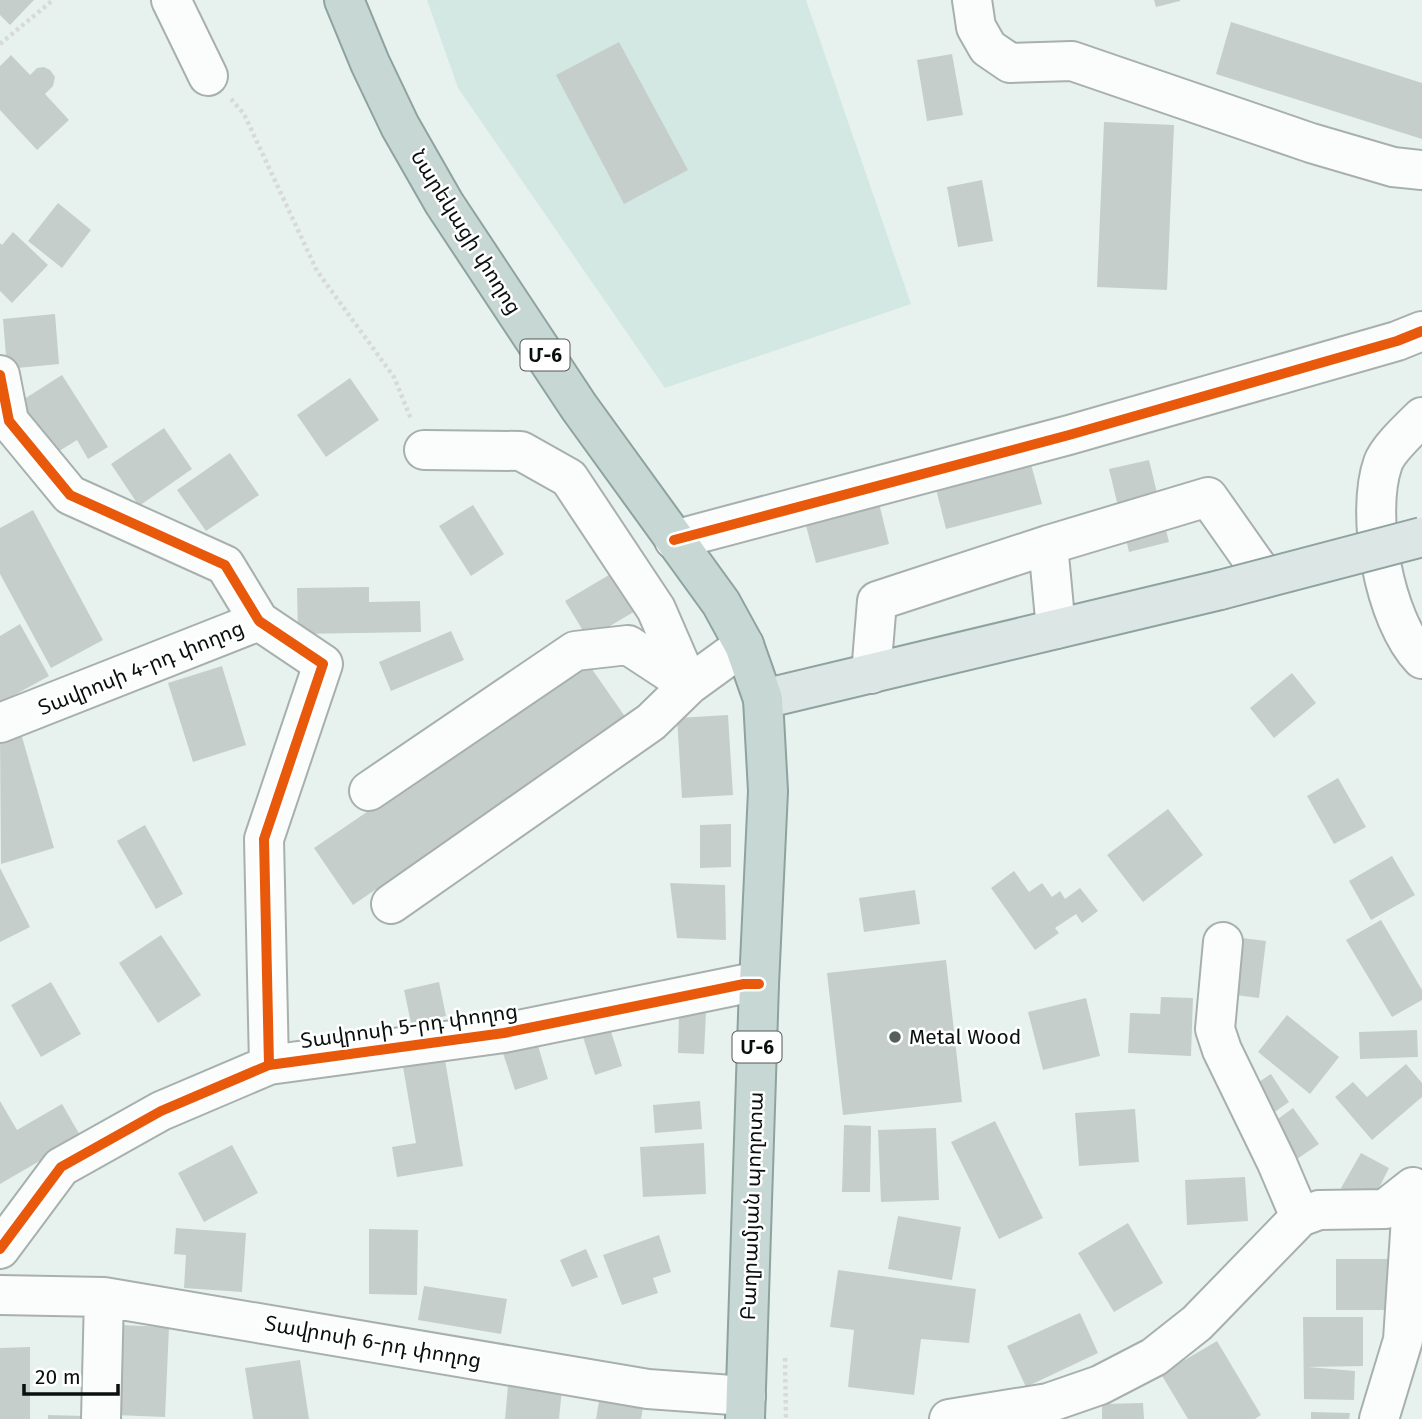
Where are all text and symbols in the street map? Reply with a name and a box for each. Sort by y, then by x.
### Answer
street label: Նարեկացի փողոց [405,145,527,319]
road number: Մ-6 [520,340,570,370]
street label: Տավրոսի 4-րդ փողոց [34,615,248,721]
street label: Տավրոսի 5-րդ փողոց [299,998,519,1054]
place label: Metal Wood [909,1024,1021,1050]
marker: Metal Wood [887,1029,903,1045]
road number: Մ-6 [732,1032,782,1063]
street label: Բաղրամյան պողոտա [735,1091,769,1321]
street label: Տավրոսի 6-րդ փողոց [263,1310,483,1374]
scale bar [24,1352,119,1396]
text: 20 m [35,1364,81,1390]

